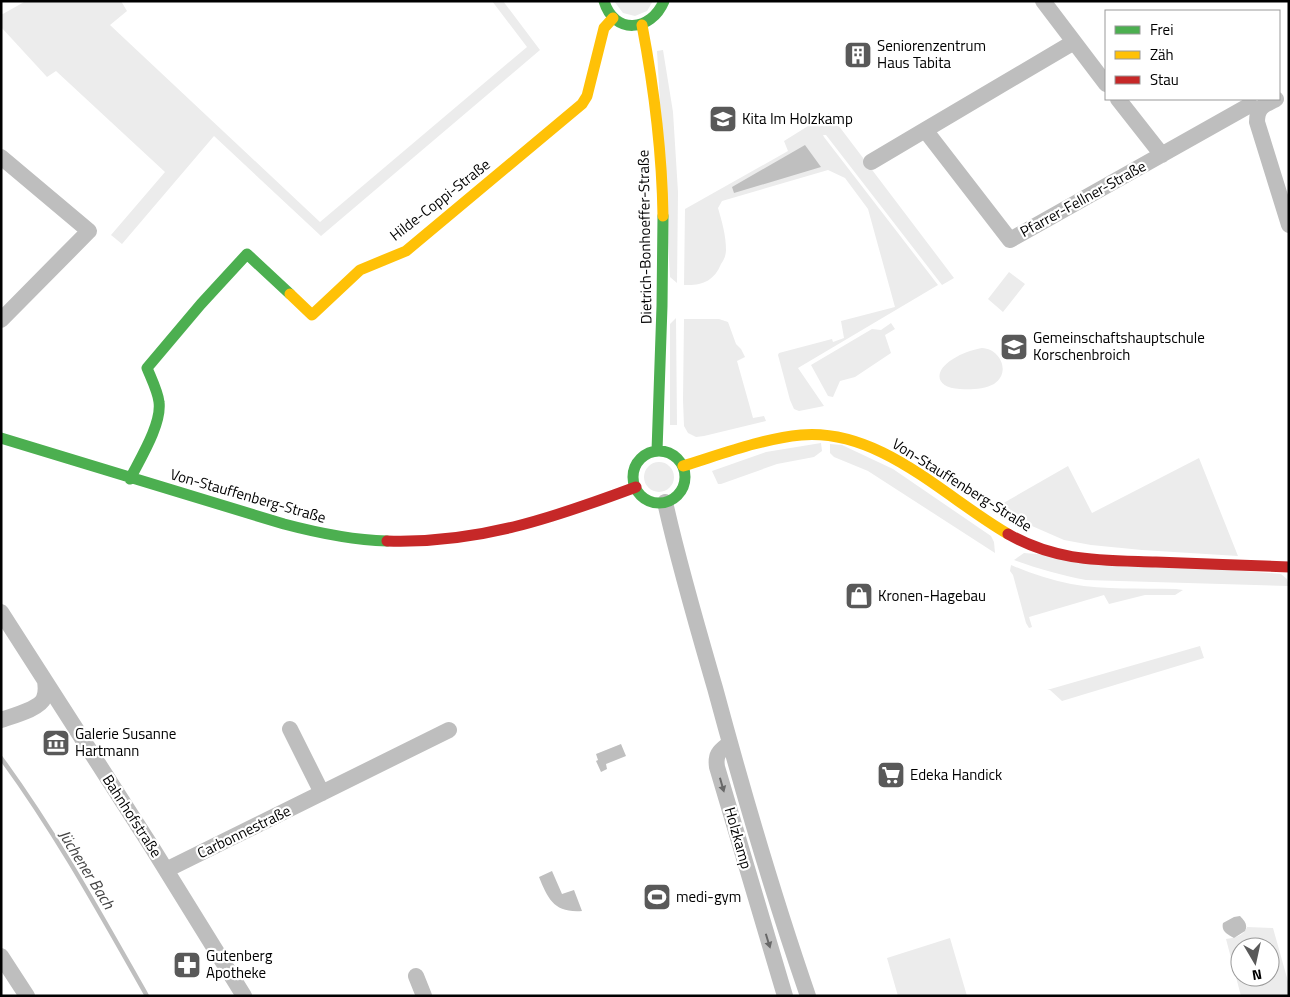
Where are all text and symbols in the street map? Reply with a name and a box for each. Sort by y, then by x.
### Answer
legend [1105,10,1280,100]
text: Frei [1150,18,1173,41]
place label: Seniorenzentrum Haus Tabita [877,34,986,74]
building icon: Seniorenzentrum Haus Tabita [843,40,873,70]
text: Zäh [1150,43,1174,66]
text: Stau [1150,68,1179,91]
school or university icon: Kita Im Holzkamp [708,104,738,134]
place label: Kita Im Holzkamp [742,107,853,130]
street label: Dietrich-Bonhoeffer-Straße [631,150,658,324]
street label: Hilde-Coppi-Straße [384,153,495,246]
street label: Pfarrer-Fellner-Straße [1016,154,1150,243]
place label: Gemeinschaftshauptschule Korschenbroich [1033,326,1205,366]
school or university icon: Gemeinschaftshauptschule Korschenbroich [999,332,1029,362]
street label: Von-Stauffenberg-Straße [888,432,1037,537]
street label: Von-Stauffenberg-Straße [168,462,329,529]
shop icon: Kronen-Hagebau [844,581,874,611]
place label: Kronen-Hagebau [878,584,986,607]
place label: Galerie Susanne Hartmann [75,722,176,762]
museum icon: Galerie Susanne Hartmann [41,728,71,758]
supermarket icon: Edeka Handick [876,760,906,790]
place label: Edeka Handick [910,763,1002,786]
street label: Bahnhofstraße [97,770,168,862]
one-way arrow [719,778,727,793]
street label: Carbonnestraße [193,799,294,864]
street label: Holzkamp [719,804,758,872]
water label: Jüchener Bach [53,825,121,914]
sports icon: medi-gym [642,882,672,912]
place label: medi-gym [676,885,741,908]
one-way arrow [765,934,773,949]
north arrow [1230,937,1280,987]
place label: Gutenberg Apotheke [206,944,273,984]
pharmacy icon: Gutenberg Apotheke [172,950,202,980]
text: N [1251,964,1264,986]

